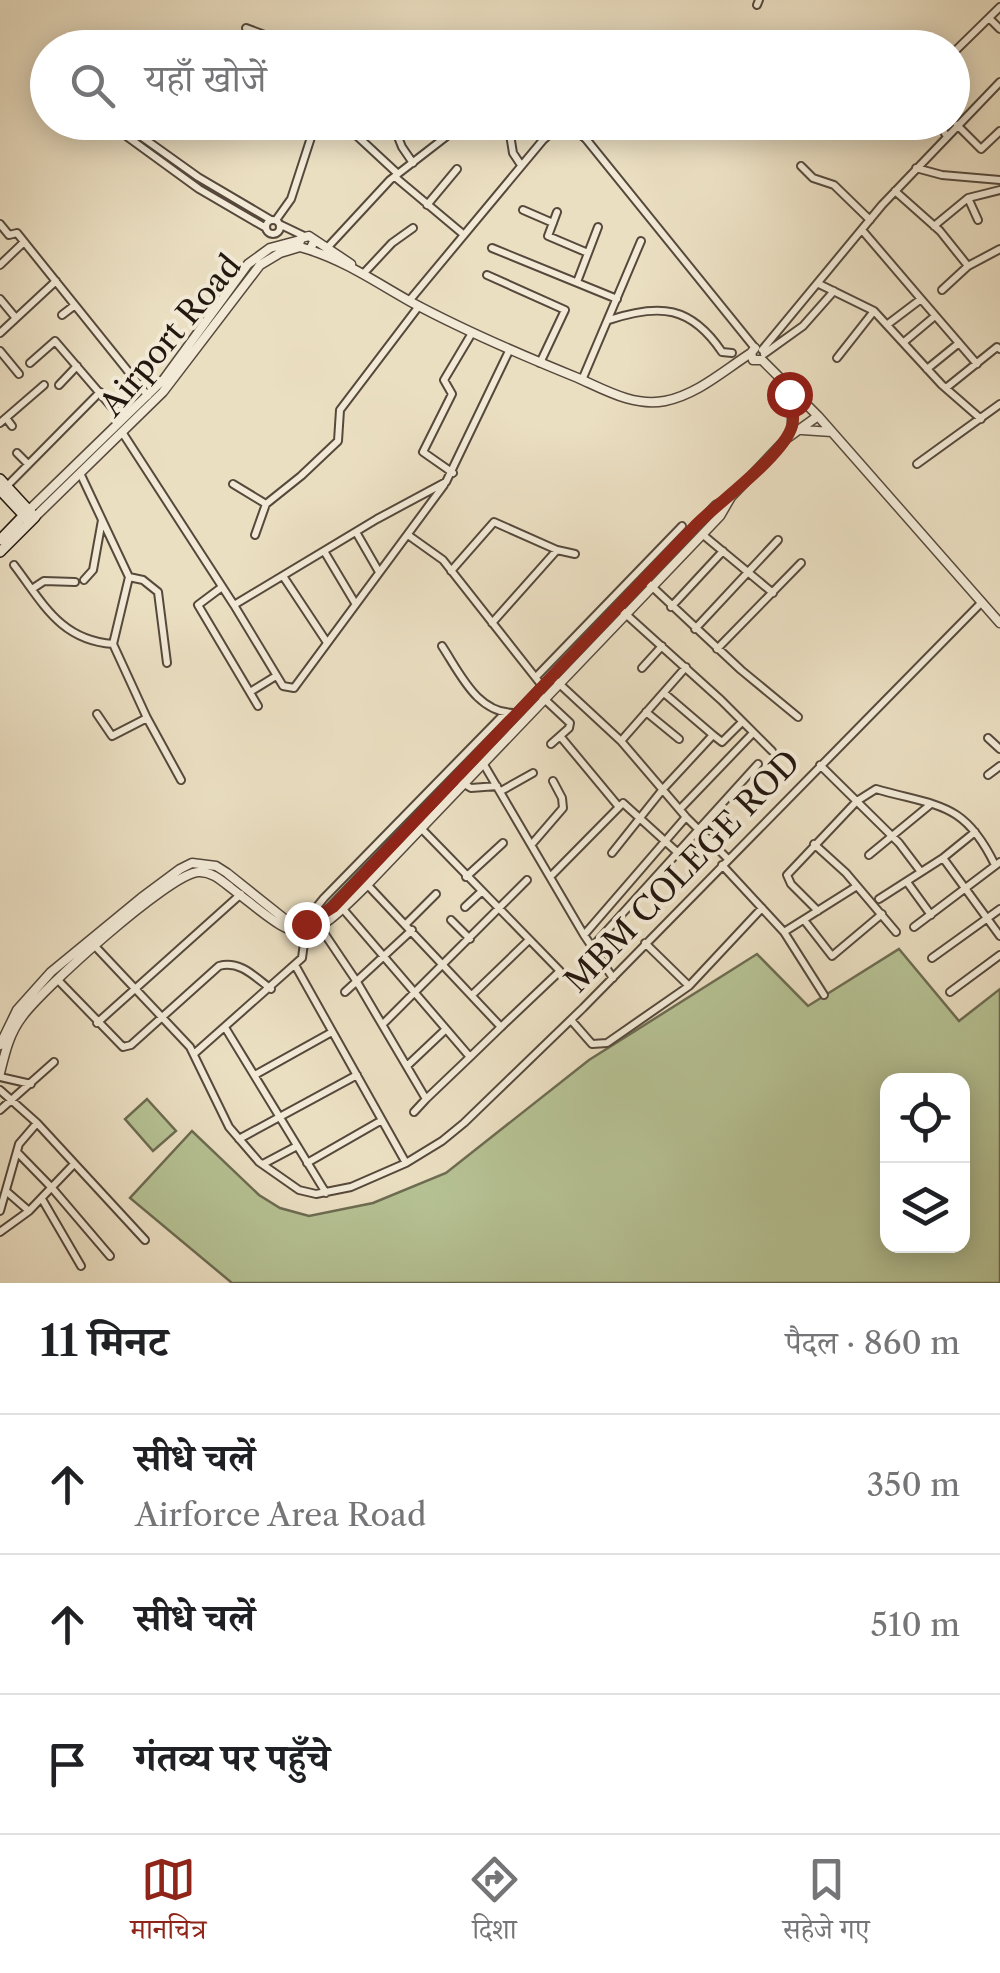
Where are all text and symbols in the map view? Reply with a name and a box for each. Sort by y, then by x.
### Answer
search box [30,30,970,140]
text: यहाँ खोजें [145,55,266,102]
icon: search [65,58,120,113]
street label: Airport Road [91,246,249,424]
route start [767,372,813,418]
street label: MBM COLEGE ROD [556,742,808,1000]
route end [284,902,330,948]
map controls [880,1073,970,1253]
button: locate [880,1073,970,1163]
button: layers [880,1163,970,1253]
text: 11 मिनट [40,1315,168,1367]
text: पैदल · 860 m [785,1323,960,1362]
text: सीधे चलें [135,1434,255,1481]
icon: ahead [40,1457,95,1512]
text: 350 m [866,1465,960,1504]
text: Airforce Area Road [135,1495,426,1534]
text: सीधे चलें [135,1594,255,1641]
icon: ahead [40,1597,95,1652]
text: 510 m [871,1605,960,1644]
text: गंतव्य पर पहुँचे [135,1734,330,1781]
icon: arrive [40,1737,95,1792]
tab: मानचित्र [130,1852,206,1957]
tab: दिशा [467,1852,522,1957]
tab: सहेजे गए [783,1852,870,1957]

